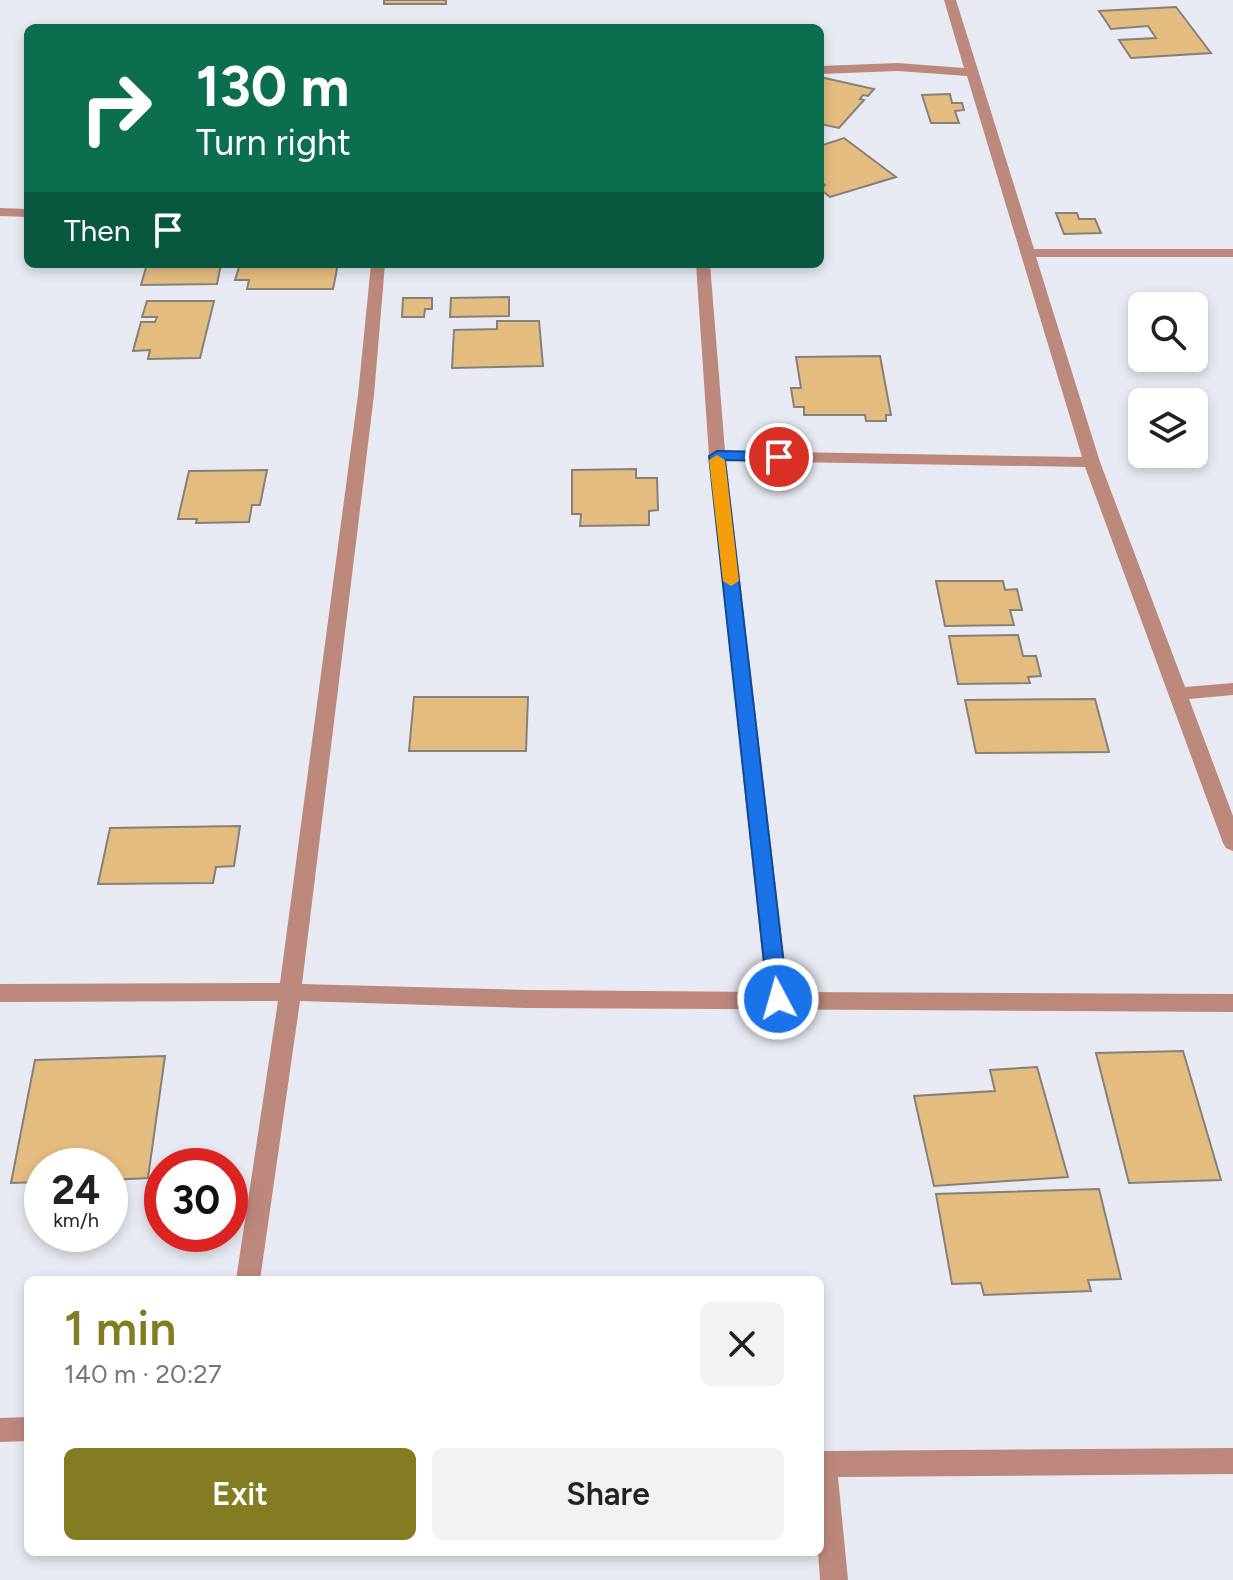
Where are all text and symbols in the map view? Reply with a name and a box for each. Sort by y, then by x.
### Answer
text: 130 m [196,53,349,120]
icon: right [64,56,168,160]
text: Turn right [196,121,351,164]
icon: arrive [146,208,190,252]
text: Then [64,212,130,249]
map controls [1128,292,1208,468]
button: search [1128,292,1208,372]
button: layers [1128,388,1208,468]
pin [745,423,813,491]
icon: arrive [757,435,801,479]
position arrow [736,957,820,1041]
speed limit sign: 30 [144,1148,248,1252]
text: 24 [52,1166,100,1214]
text: km/h [53,1208,99,1232]
text: 1 min [64,1299,176,1357]
button: close [700,1302,784,1386]
text: 140 m · 20:27 [64,1358,222,1390]
button: Exit [64,1448,416,1540]
button: Share [432,1448,784,1540]

